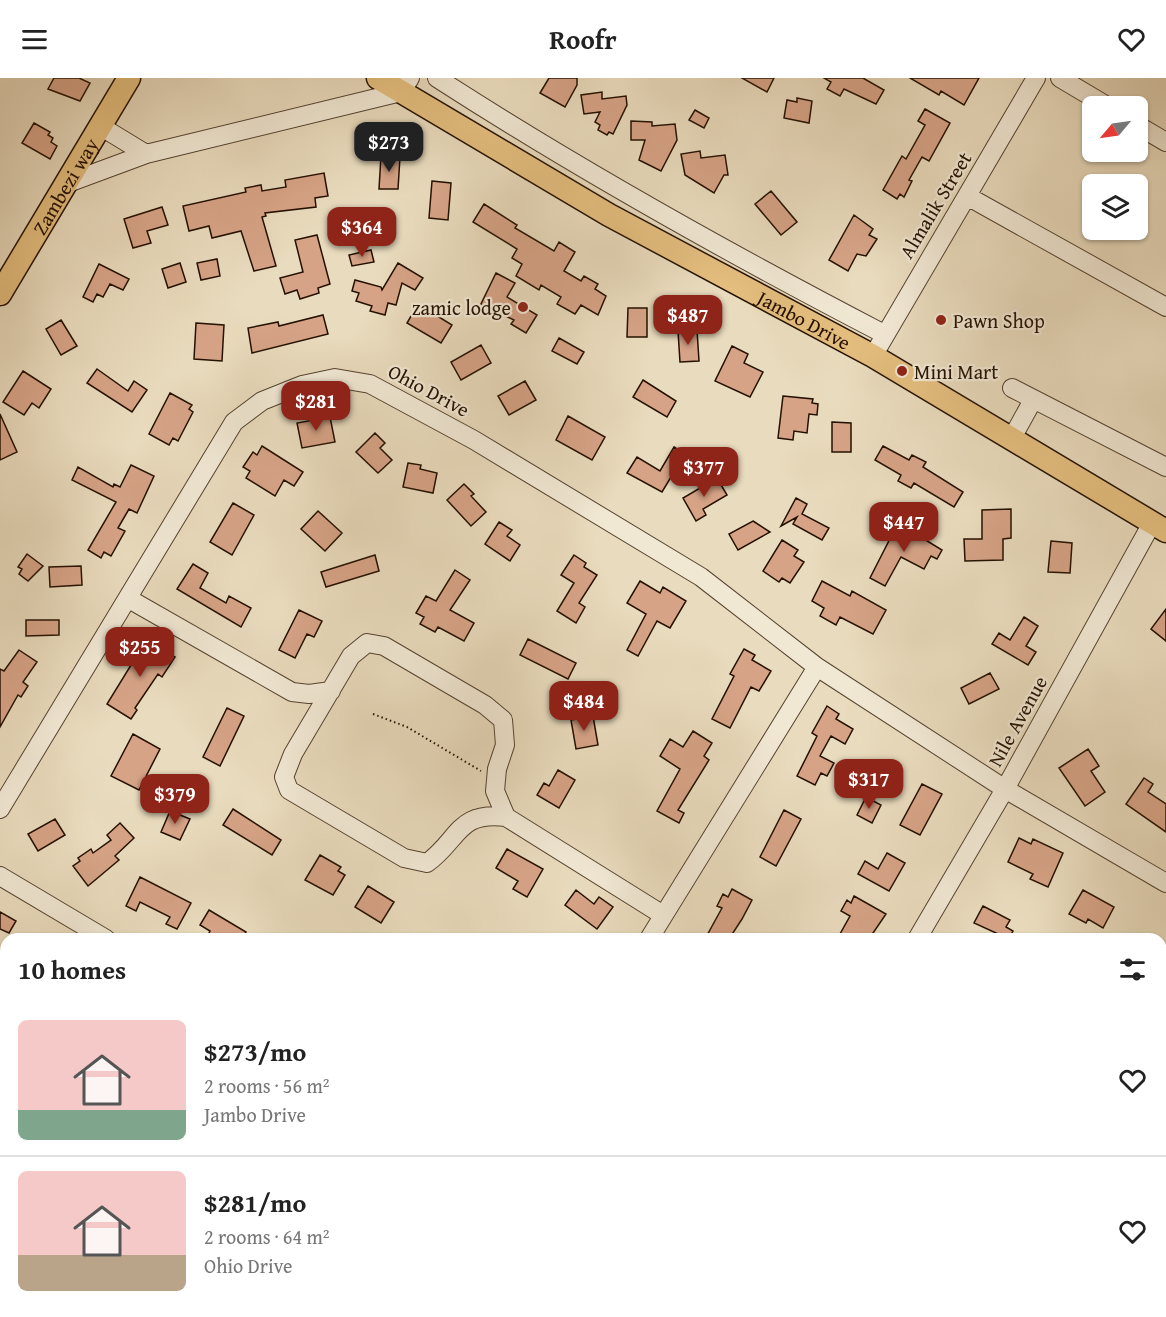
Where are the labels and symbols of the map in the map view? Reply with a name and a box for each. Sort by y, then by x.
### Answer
north arrow [1082,96,1148,162]
pin: $273 [353,122,425,173]
street label: Zambezi way [24,132,105,240]
street label: Almalik Street [892,146,978,264]
pin: $364 [326,207,398,258]
street label: Jambo Drive [750,281,856,356]
place label: zamic lodge [412,293,511,322]
pin: $487 [652,295,724,346]
marker: zamic lodge [516,300,530,314]
place label: Pawn Shop [953,306,1045,335]
marker: Pawn Shop [934,313,948,327]
street label: Ohio Drive [383,356,475,424]
place label: Mini Mart [914,357,998,386]
marker: Mini Mart [895,364,909,378]
pin: $281 [280,381,352,432]
pin: $377 [668,447,740,498]
pin: $447 [868,502,940,553]
pin: $255 [104,627,176,678]
street label: Nile Avenue [980,670,1054,772]
pin: $484 [548,681,620,732]
pin: $317 [833,759,905,810]
pin: $379 [139,774,211,825]

